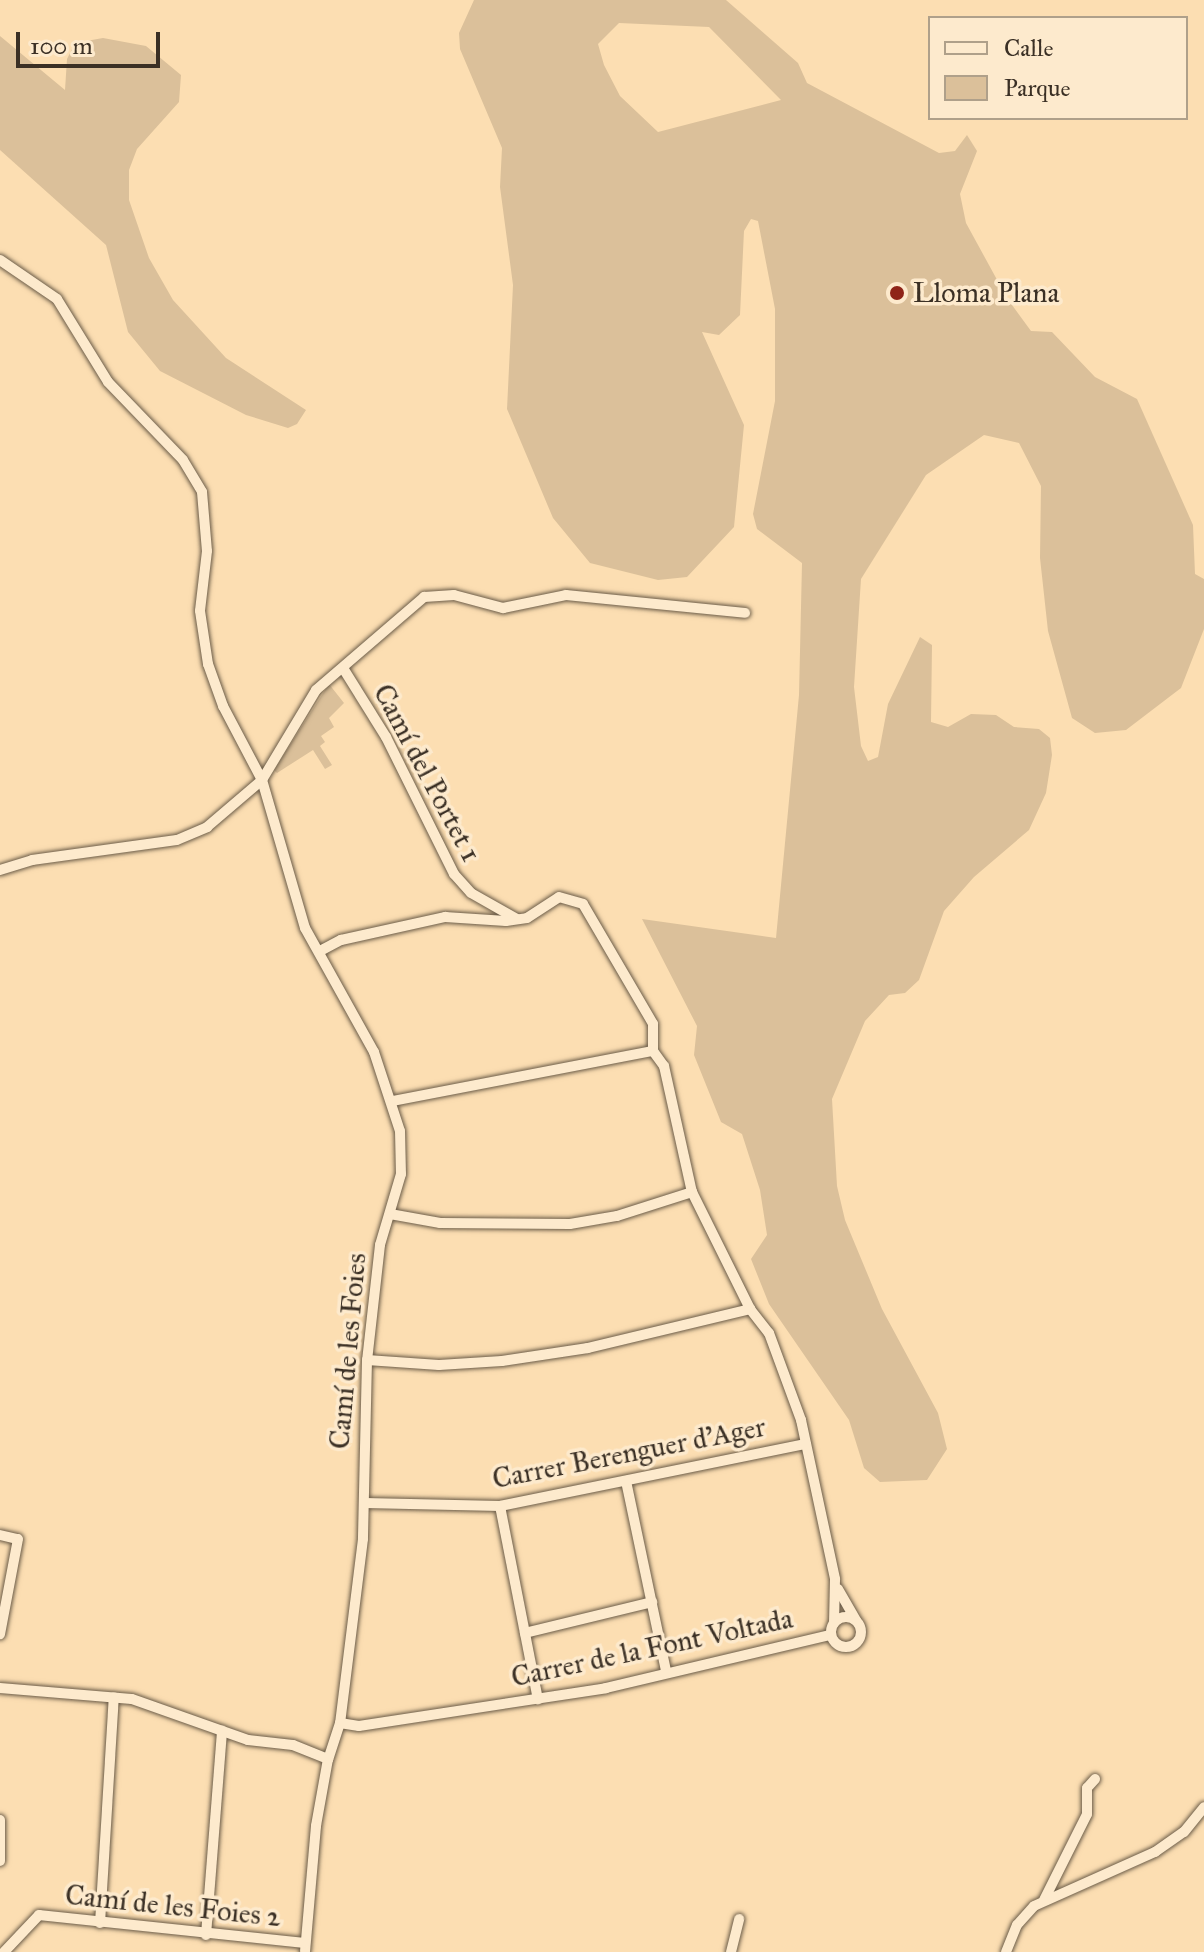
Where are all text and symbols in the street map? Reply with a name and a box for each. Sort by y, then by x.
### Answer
scale bar [20,16,164,66]
legend [928,16,1188,120]
text: 100 m [30,31,93,61]
text: Calle [1004,33,1053,63]
text: Parque [1004,73,1071,103]
place label: Lloma Plana [913,276,1059,310]
marker: Lloma Plana [888,284,906,302]
street label: Camí del Portet 1 [366,679,488,867]
street label: Camí de les Foies [323,1252,373,1450]
street label: Carrer Berenguer d'Ager [490,1410,768,1496]
street label: Carrer de la Font Voltada [508,1602,796,1694]
street label: Camí de les Foies 2 [64,1878,282,1934]

